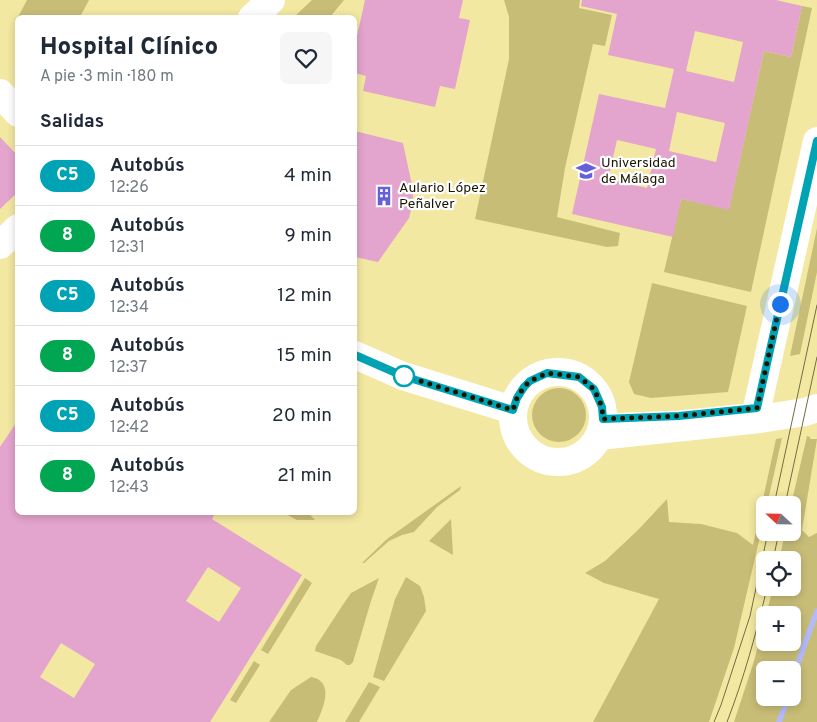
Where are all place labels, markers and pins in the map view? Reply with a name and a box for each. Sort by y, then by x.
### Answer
place label: Universidad de Málaga [601,155,676,188]
school or university icon: Universidad de Málaga [575,160,597,182]
place label: Aulario López Peñalver [399,180,486,213]
building icon: Aulario López Peñalver [373,185,395,207]
unlabelled marker [393,365,415,387]

